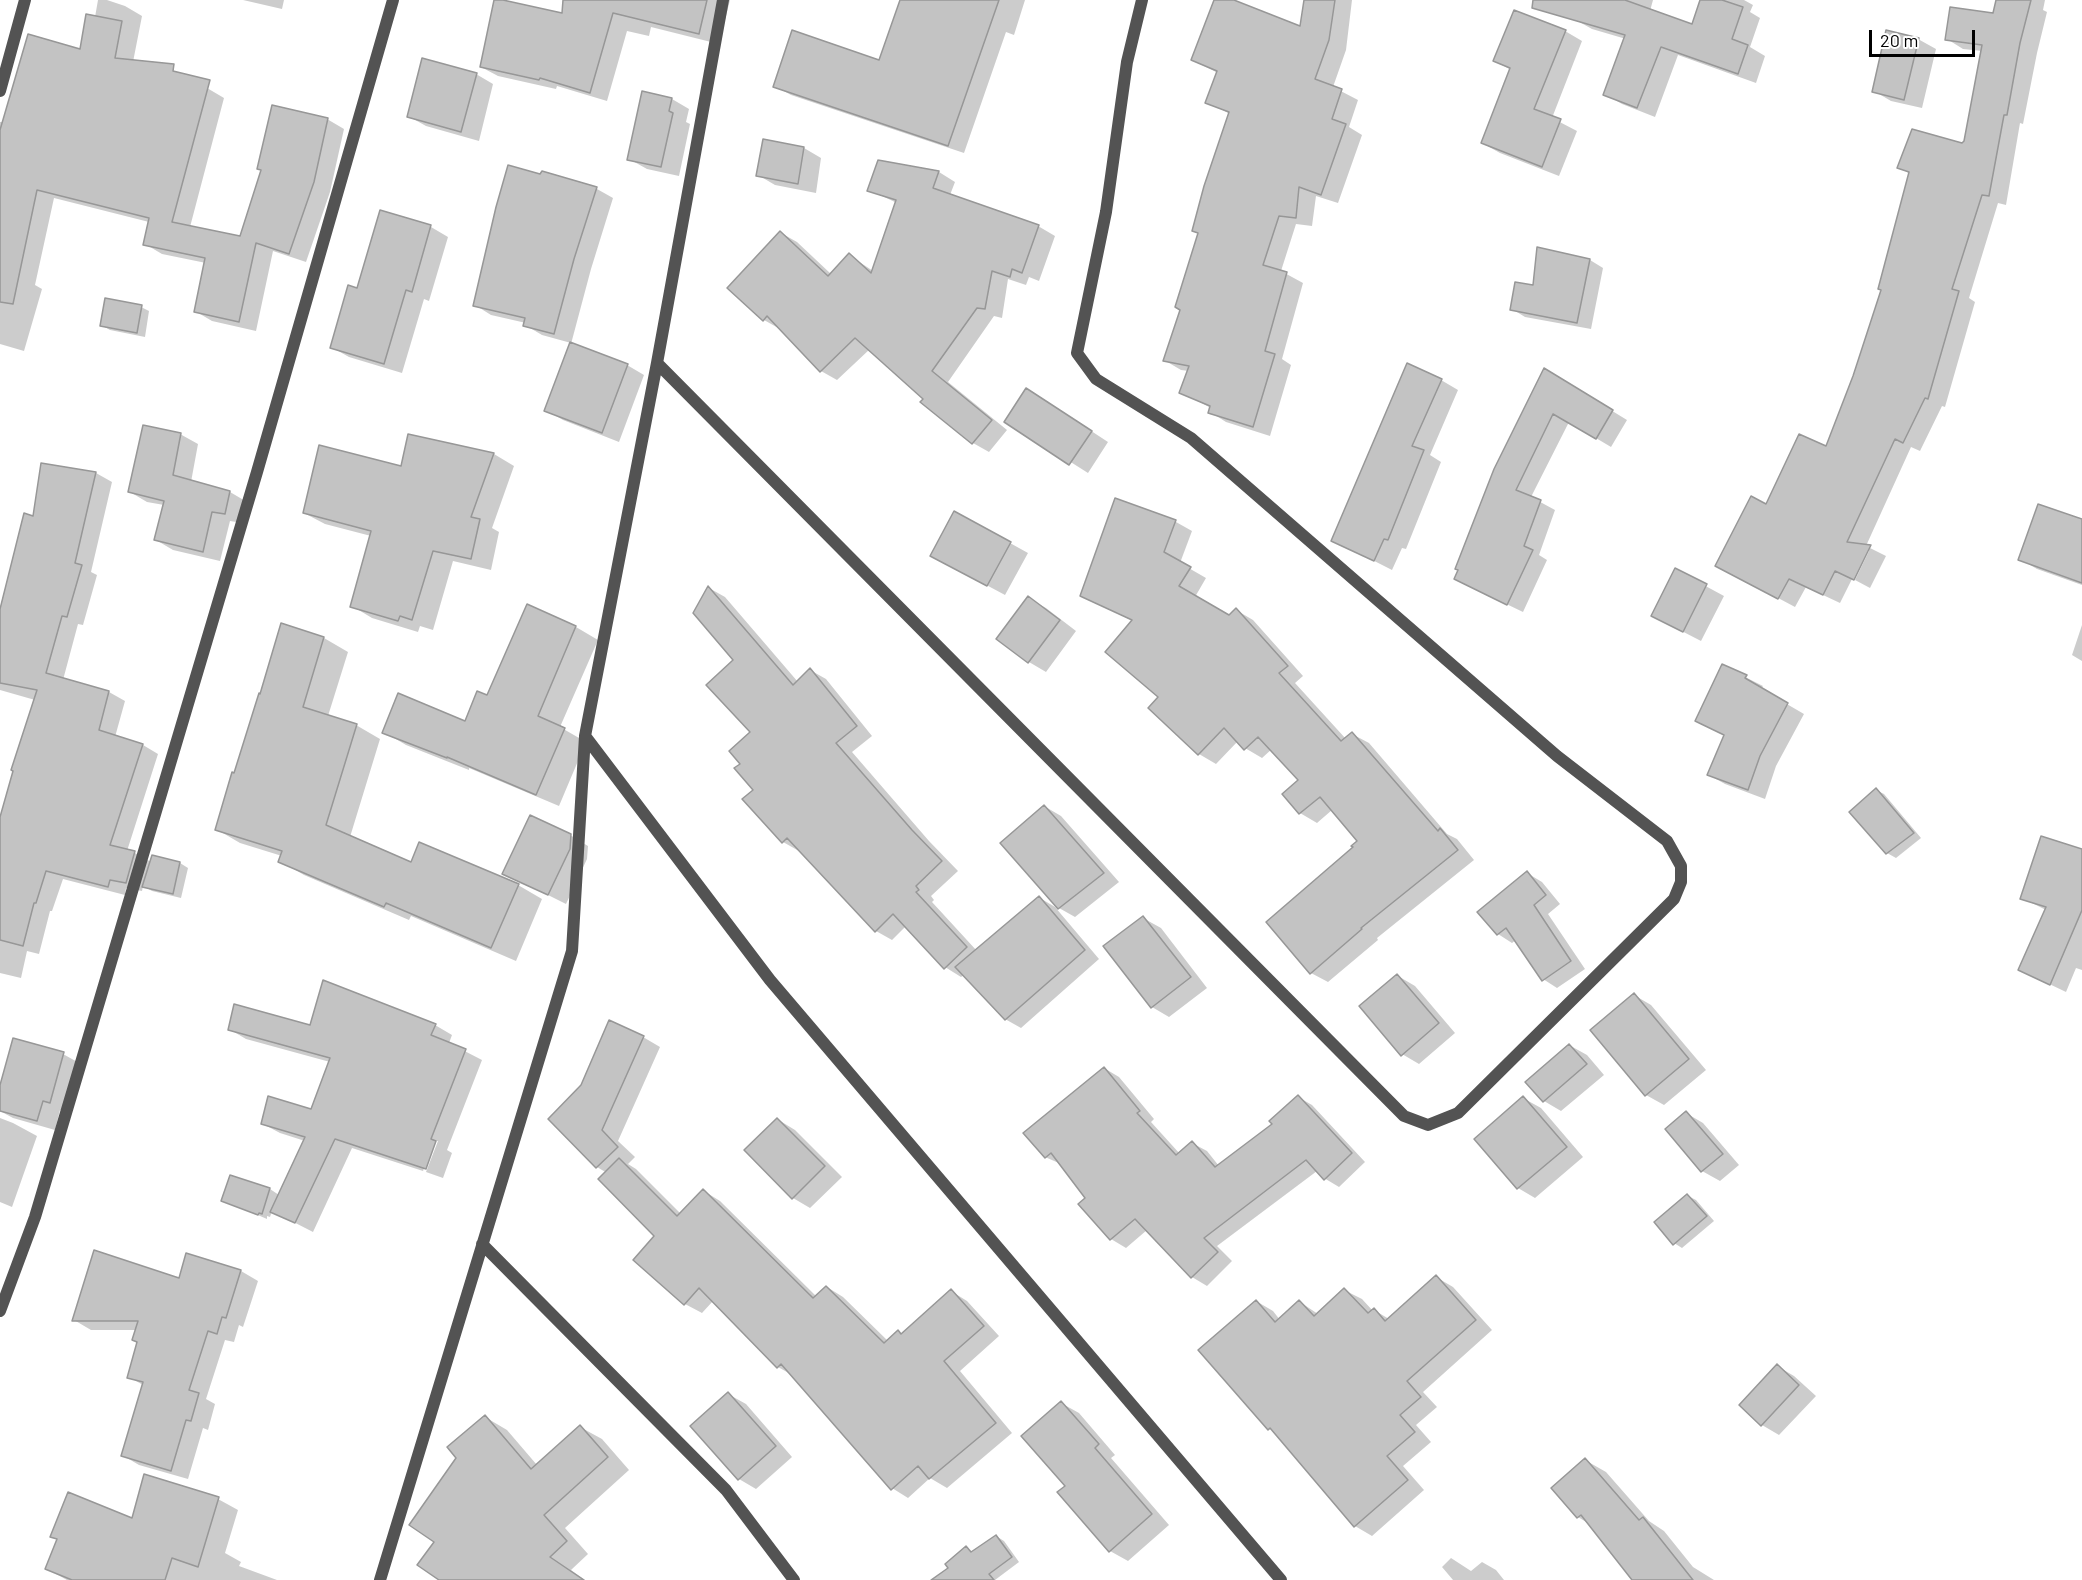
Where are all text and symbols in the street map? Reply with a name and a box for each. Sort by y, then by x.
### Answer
scale bar [1872,18,1978,56]
text: 20 m [1880,29,1918,51]

